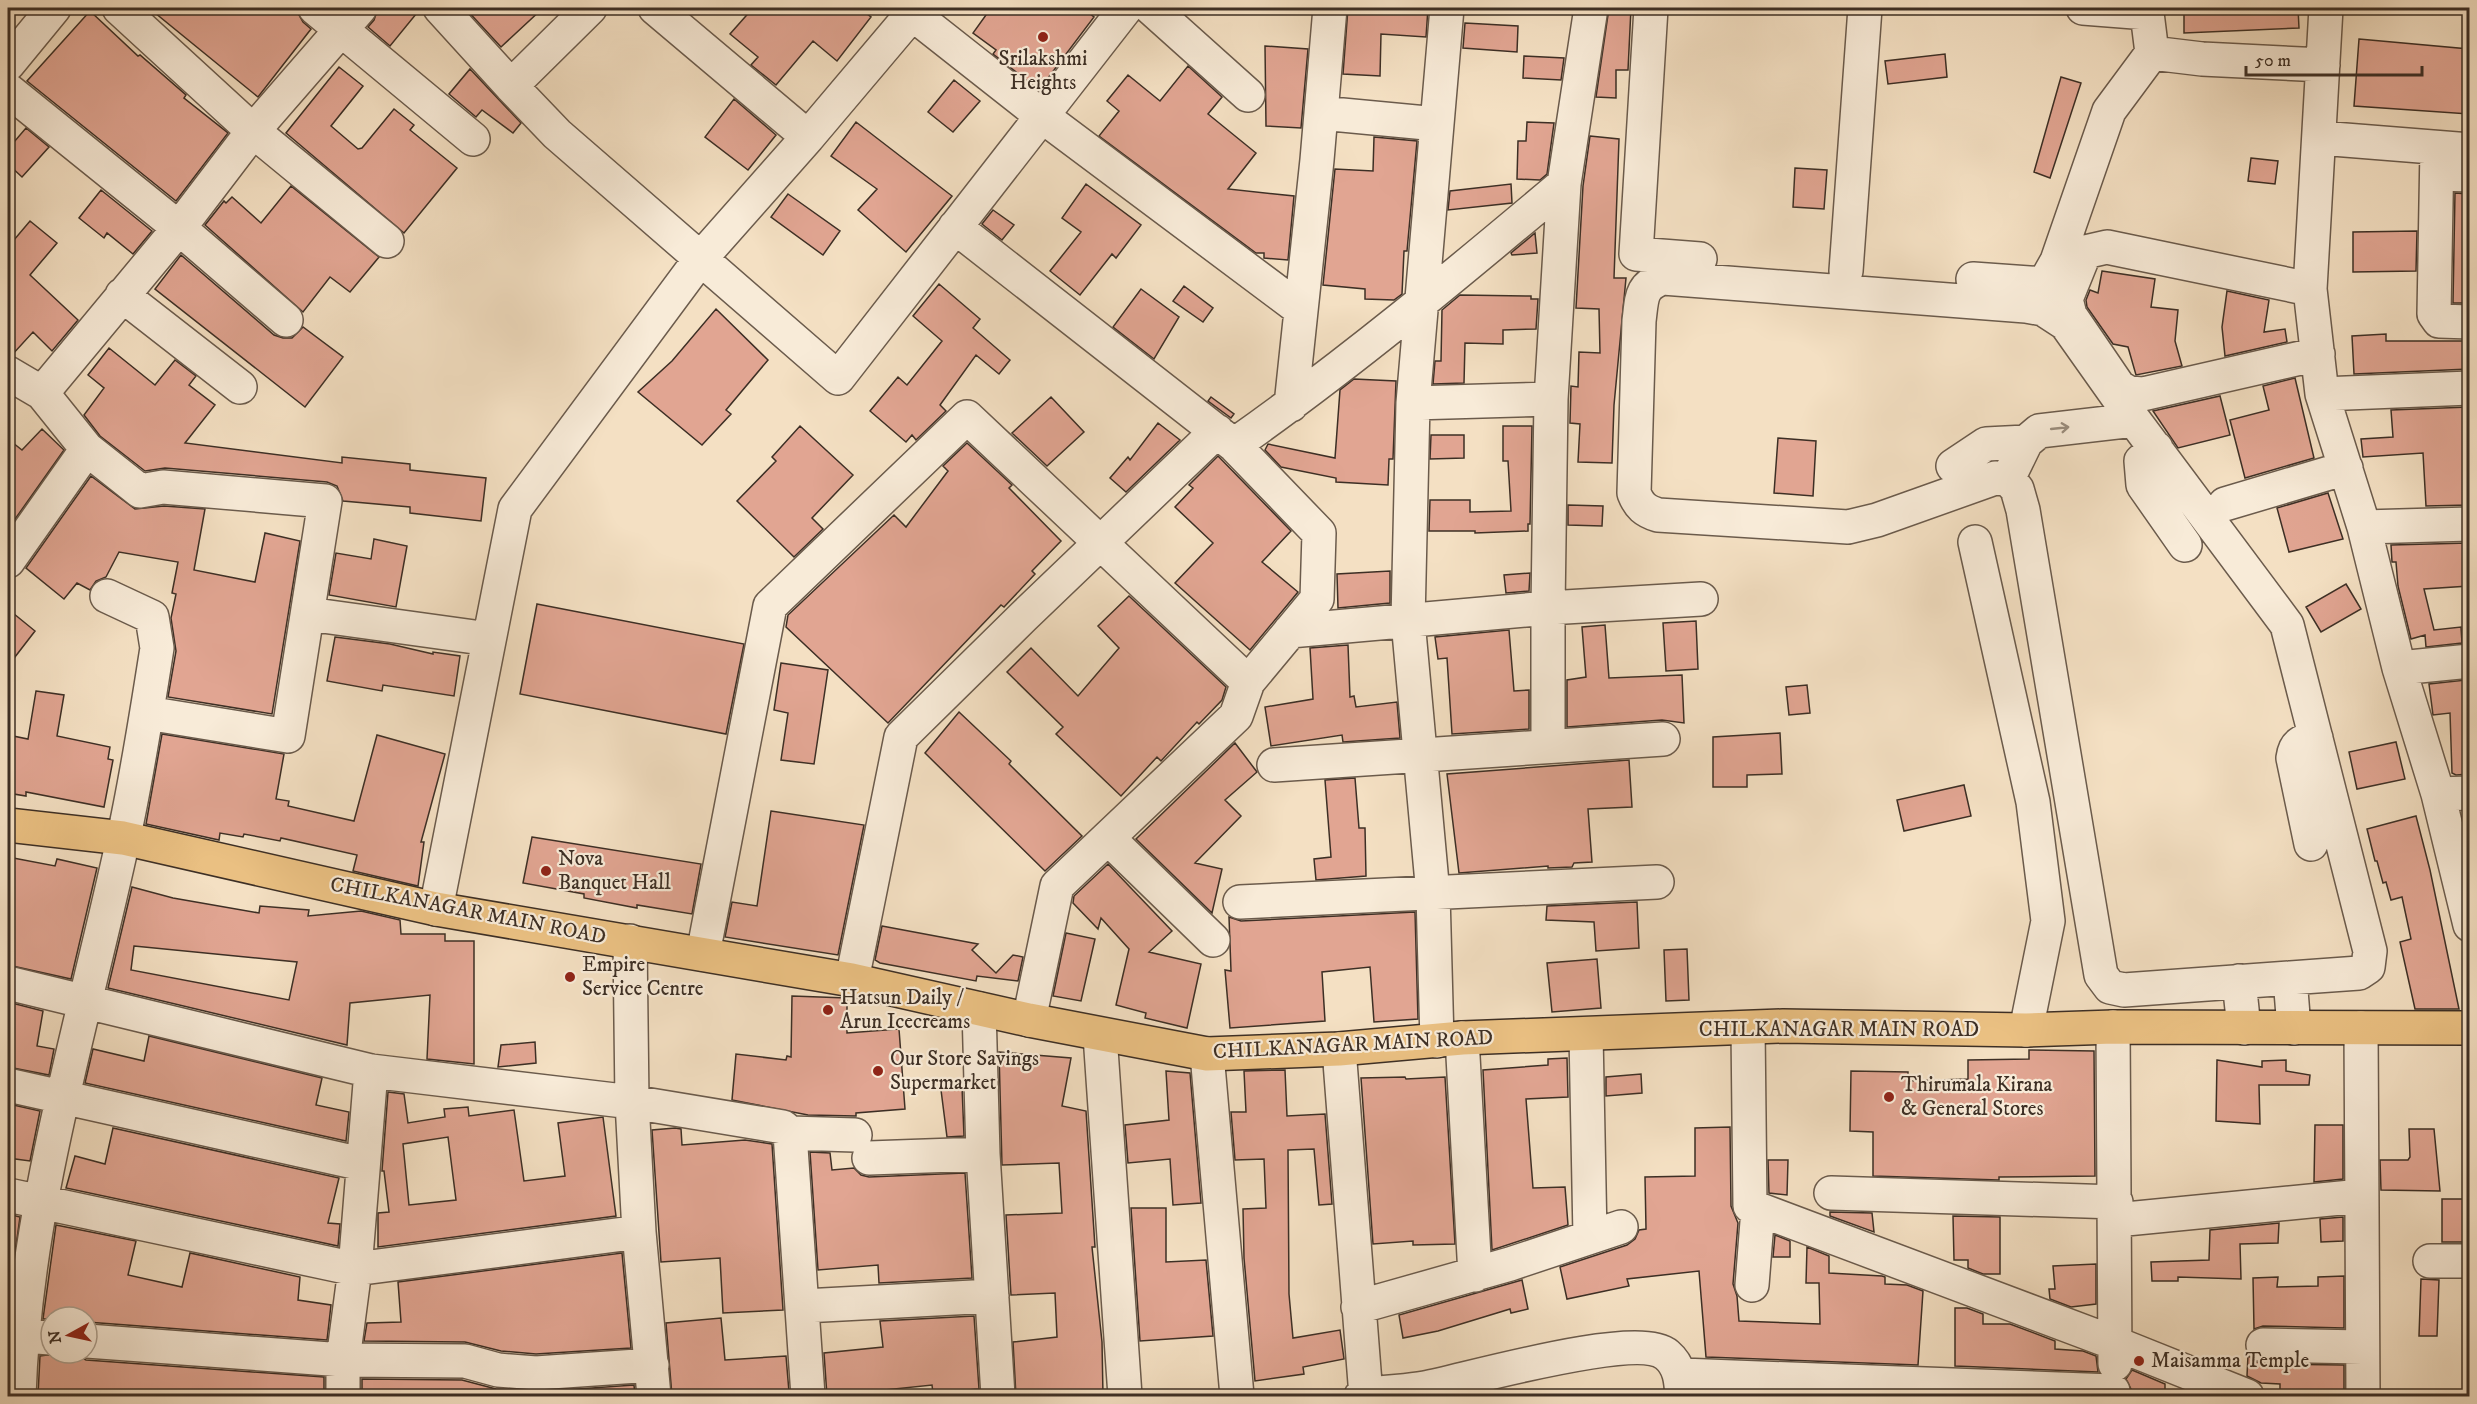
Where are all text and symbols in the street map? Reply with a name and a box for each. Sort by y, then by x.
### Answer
marker: Srilakshmi Heights [1036,30,1050,44]
scale bar [2246,39,2422,77]
place label: Srilakshmi Heights [998,46,1088,96]
text: 50 m [2255,50,2291,72]
one-way arrow [2050,422,2069,433]
place label: Nova Banquet Hall [558,846,671,896]
marker: Nova Banquet Hall [539,864,553,878]
street label: CHILKANAGAR MAIN ROAD [328,871,608,951]
place label: Empire Service Centre [582,952,704,1002]
marker: Empire Service Centre [563,970,577,984]
place label: Hatsun Daily / Arun Icecreams [840,985,970,1035]
marker: Hatsun Daily / Arun Icecreams [821,1003,835,1017]
street label: CHILKANAGAR MAIN ROAD [1699,1017,1979,1043]
street label: CHILKANAGAR MAIN ROAD [1212,1025,1494,1065]
place label: Our Store Savings Supermarket [890,1046,1039,1096]
marker: Our Store Savings Supermarket [871,1064,885,1078]
place label: Thirumala Kirana & General Stores [1901,1072,2053,1122]
marker: Thirumala Kirana & General Stores [1882,1090,1896,1104]
north arrow [39,1305,99,1365]
text: N [44,1329,66,1345]
place label: Maisamma Temple [2151,1348,2309,1374]
marker: Maisamma Temple [2132,1354,2146,1368]

